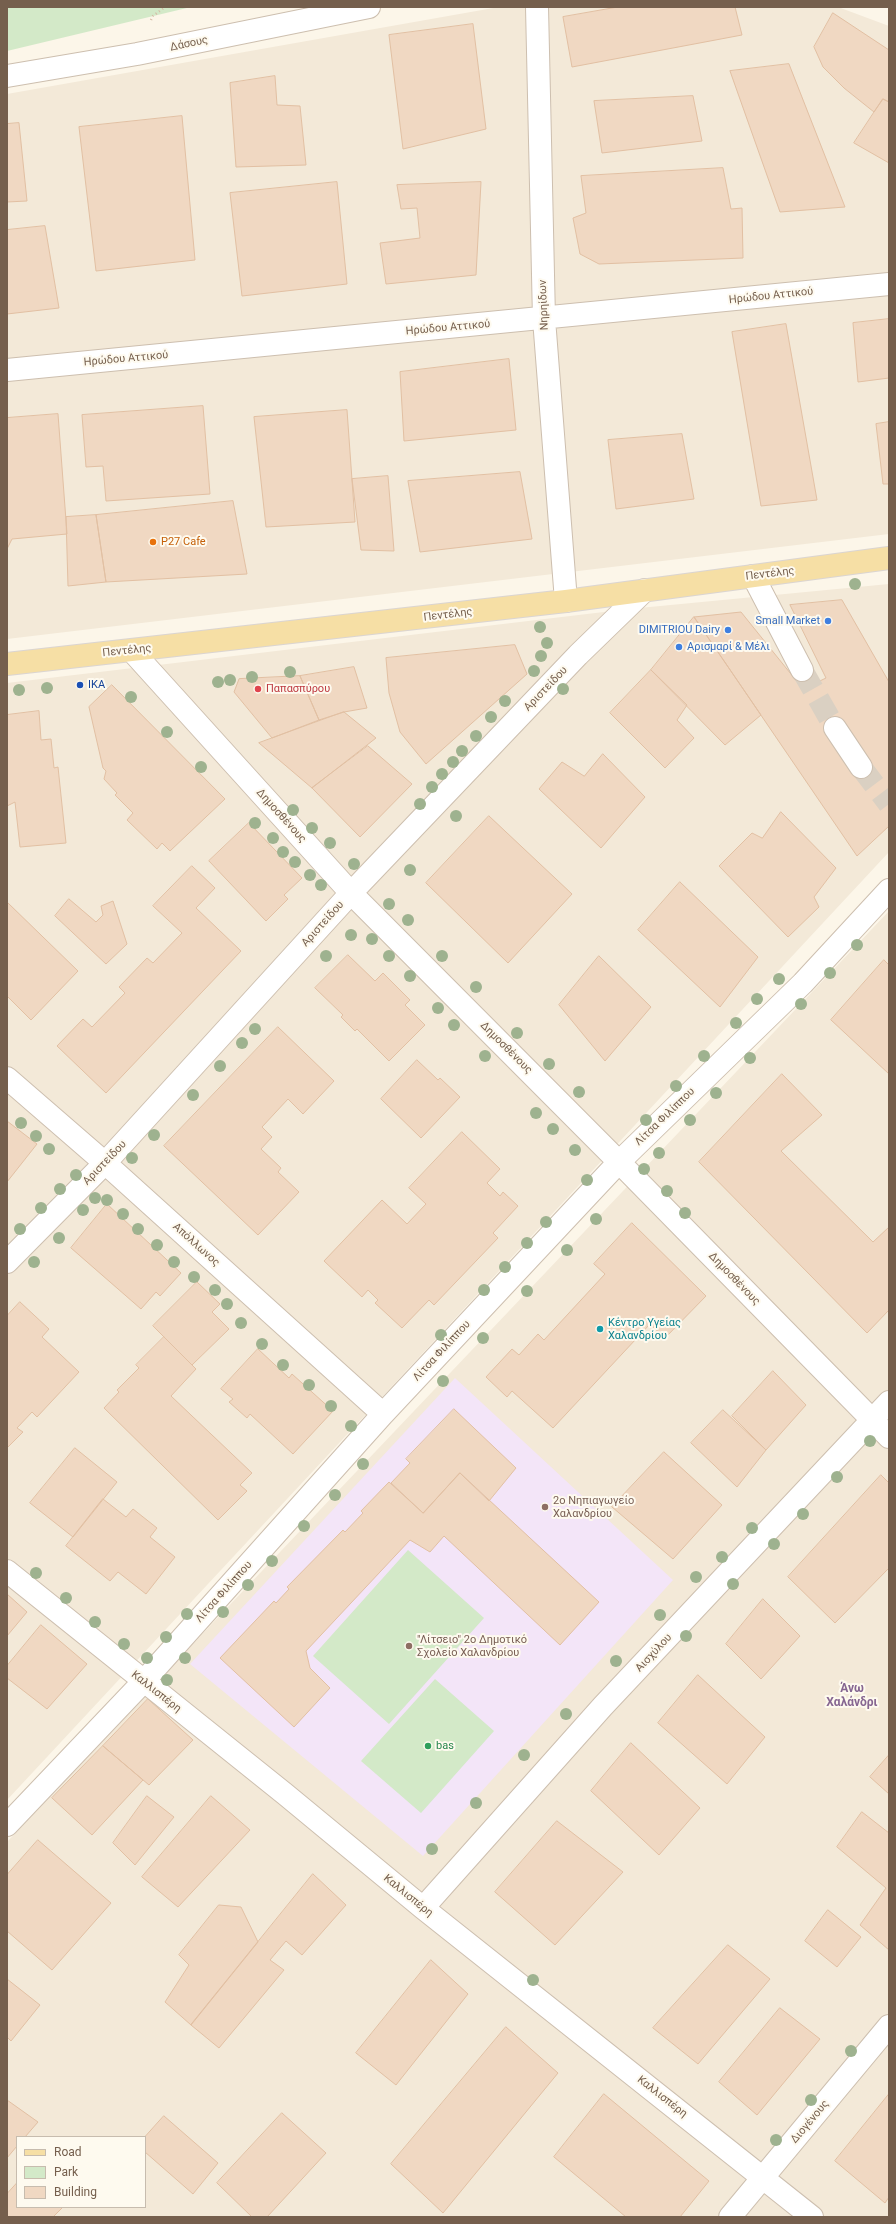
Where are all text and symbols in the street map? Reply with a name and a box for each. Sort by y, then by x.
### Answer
street label: Δάσους [169,34,209,54]
street label: Νηρηίδων [537,279,551,331]
street label: Ηρώδου Αττικού [728,285,814,307]
street label: Ηρώδου Αττικού [405,318,491,338]
street label: Ηρώδου Αττικού [83,349,169,369]
place label: P27 Cafe [161,535,206,549]
marker: P27 Cafe [148,537,158,547]
street label: Πεντέλης [745,564,795,584]
street label: Πεντέλης [423,605,473,625]
place label: Small Market [756,614,820,628]
marker: Small Market [823,616,833,626]
place label: DIMITRIOU Dairy [639,623,720,637]
marker: DIMITRIOU Dairy [723,625,733,635]
place label: Αρισμαρί & Μέλι [687,640,770,654]
street label: Πεντέλης [102,642,152,660]
marker: Αρισμαρί & Μέλι [674,642,684,652]
street label: Αριστείδου [521,664,571,714]
place label: ΙΚΑ [88,678,105,692]
marker: ΙΚΑ [75,680,85,690]
place label: Παπασπύρου [266,682,330,696]
marker: Παπασπύρου [253,684,263,694]
street label: Δημοσθένους [253,786,309,846]
street label: Αριστείδου [299,898,347,950]
street label: Δημοσθένους [477,1019,535,1077]
street label: Λίτσα Φιλίππου [632,1085,698,1149]
street label: Αριστείδου [80,1138,130,1188]
street label: Απόλλωνος [170,1220,222,1270]
street label: Δημοσθένους [706,1250,762,1308]
place label: Κέντρο Υγείας Χαλανδρίου [608,1316,681,1342]
street label: Λίτσα Φιλίππου [411,1318,473,1384]
marker: Κέντρο Υγείας Χαλανδρίου [595,1324,605,1334]
place label: 2ο Νηπιαγωγείο Χαλανδρίου [553,1494,634,1520]
marker: 2ο Νηπιαγωγείο Χαλανδρίου [540,1502,550,1512]
street label: Λίτσα Φιλίππου [193,1559,255,1625]
street label: Αισχύλου [633,1631,675,1675]
place label: "Λίτσειο" 2ο Δημοτικό Σχολείο Χαλανδρίου [417,1633,527,1659]
marker: "Λίτσειο" 2ο Δημοτικό Σχολείο Χαλανδρίου [404,1641,414,1651]
street label: Καλλισπέρη [128,1668,184,1716]
district label: Άνω Χαλάνδρι [826,1682,878,1710]
place label: bas [436,1739,454,1753]
marker: bas [423,1741,433,1751]
street label: Καλλισπέρη [381,1872,435,1920]
street label: Καλλισπέρη [634,2073,690,2121]
street label: Διογένους [788,2098,832,2146]
legend [16,2136,146,2208]
text: Road [54,2145,82,2159]
text: Park [54,2165,78,2179]
text: Building [54,2185,97,2199]

